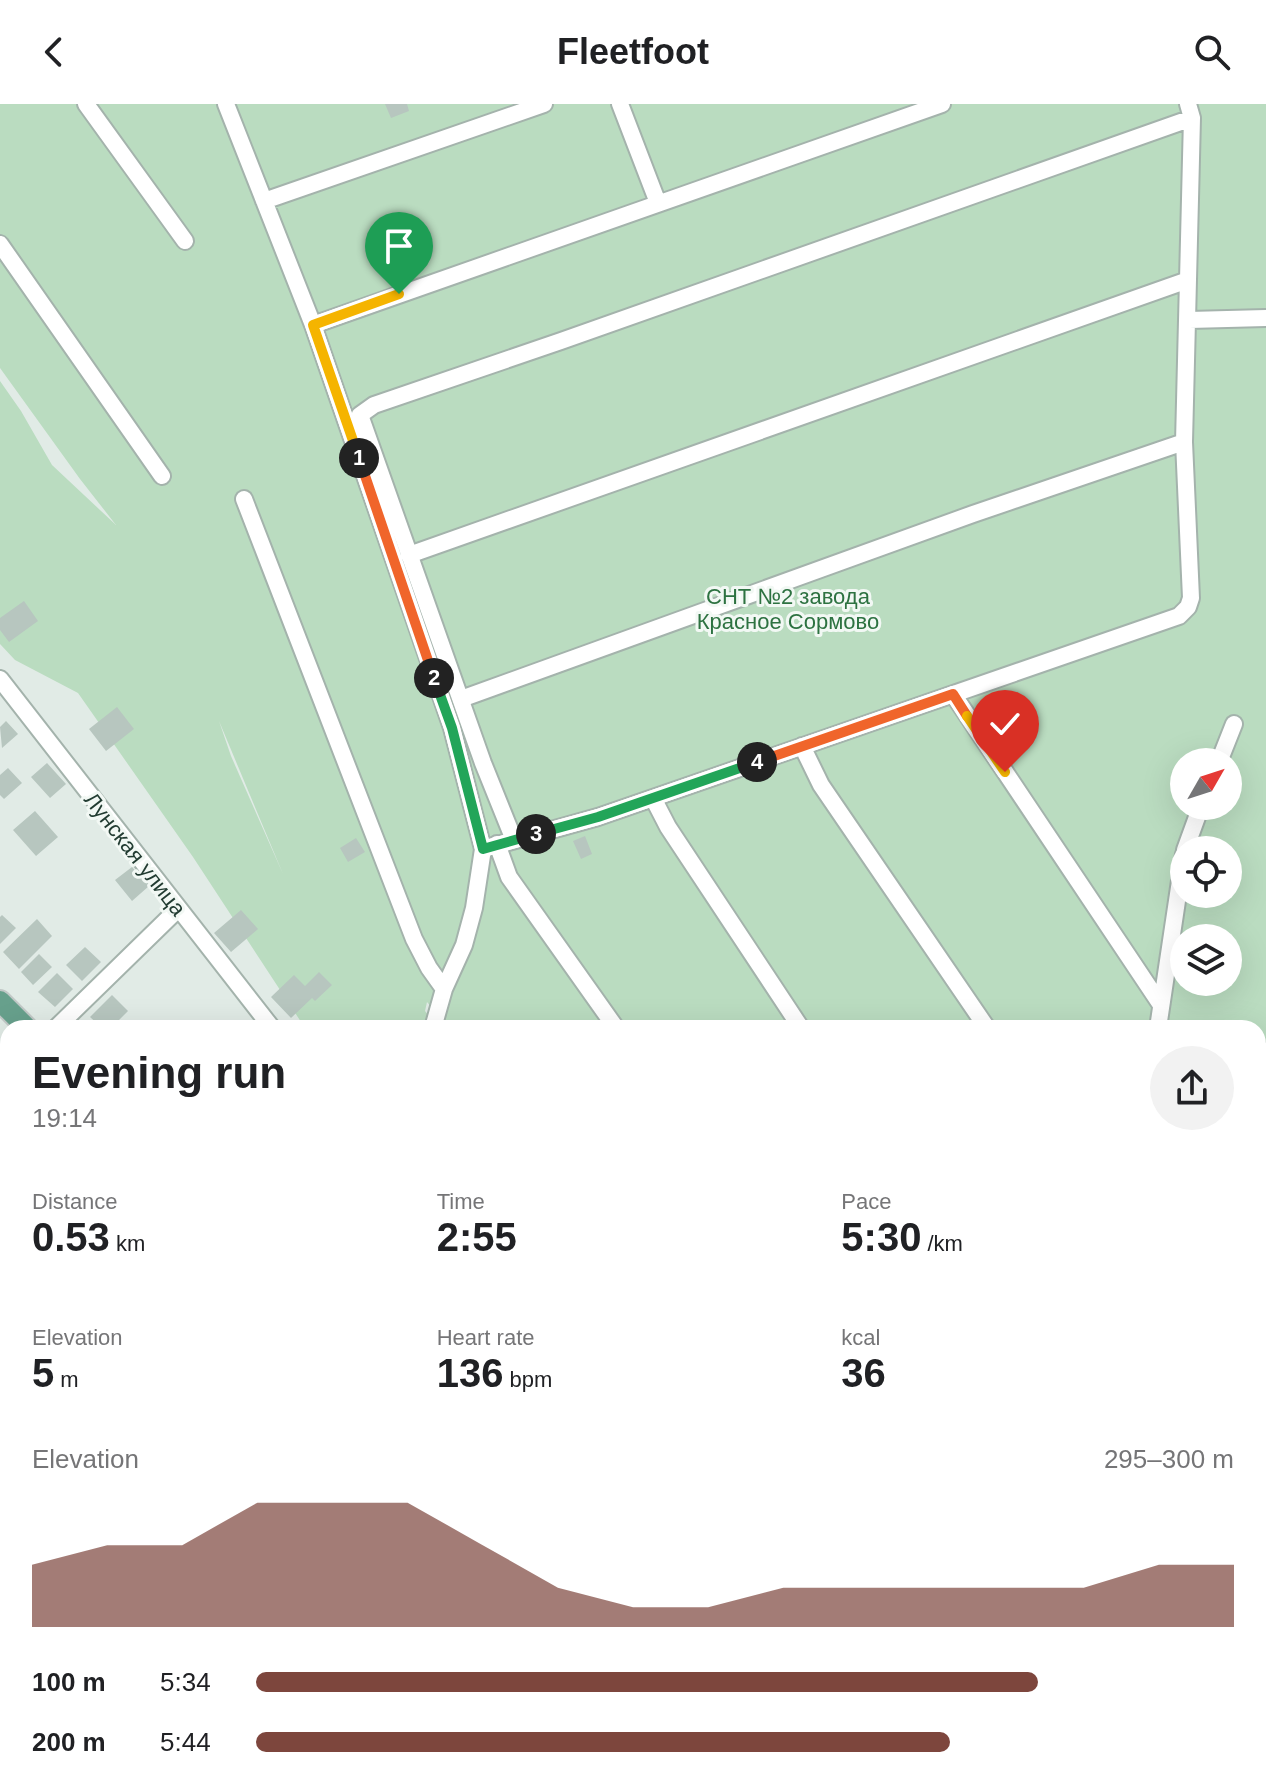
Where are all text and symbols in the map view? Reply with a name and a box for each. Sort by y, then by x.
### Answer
icon: back [32,30,76,74]
icon: search [1190,30,1234,74]
text: Fleetfoot [557,31,709,72]
pin [365,212,433,294]
icon: arrive [377,224,421,268]
pin: 1 [339,438,379,478]
text: 1 [353,445,365,470]
park label: СНТ №2 завода Красное Сормово [697,584,879,634]
pin: 2 [414,658,454,698]
text: 2 [428,665,440,690]
pin [971,690,1039,772]
icon: check [983,702,1027,746]
pin: 4 [737,742,777,782]
north arrow [1170,748,1242,820]
map controls [1170,748,1242,996]
text: 4 [751,749,763,774]
street label: Лунская улица [79,787,191,921]
pin: 3 [516,814,556,854]
text: 3 [530,821,542,846]
button: locate [1170,836,1242,908]
button: layers [1170,924,1242,996]
button: share [1150,1046,1234,1130]
text: Evening run [32,1048,286,1097]
text: 19:14 [32,1103,97,1133]
text: Distance [32,1189,118,1214]
text: Time [437,1189,485,1214]
text: Pace [841,1189,891,1214]
text: 0.53 [32,1215,110,1259]
text: 2:55 [437,1215,517,1259]
text: 5:30 [841,1215,921,1259]
text: km [110,1231,145,1256]
text: /km [921,1231,963,1256]
text: Elevation [32,1325,123,1350]
text: Heart rate [437,1325,534,1350]
text: kcal [841,1325,880,1350]
text: 5 [32,1351,54,1395]
text: 136 [437,1351,503,1395]
text: 36 [841,1351,886,1395]
text: m [54,1367,79,1392]
text: bpm [503,1367,552,1392]
text: Elevation [32,1444,139,1474]
text: 295–300 m [1104,1444,1234,1474]
text: 100 m [32,1667,106,1697]
text: 5:34 [160,1667,211,1697]
text: 200 m [32,1727,106,1757]
text: 5:44 [160,1727,211,1757]

